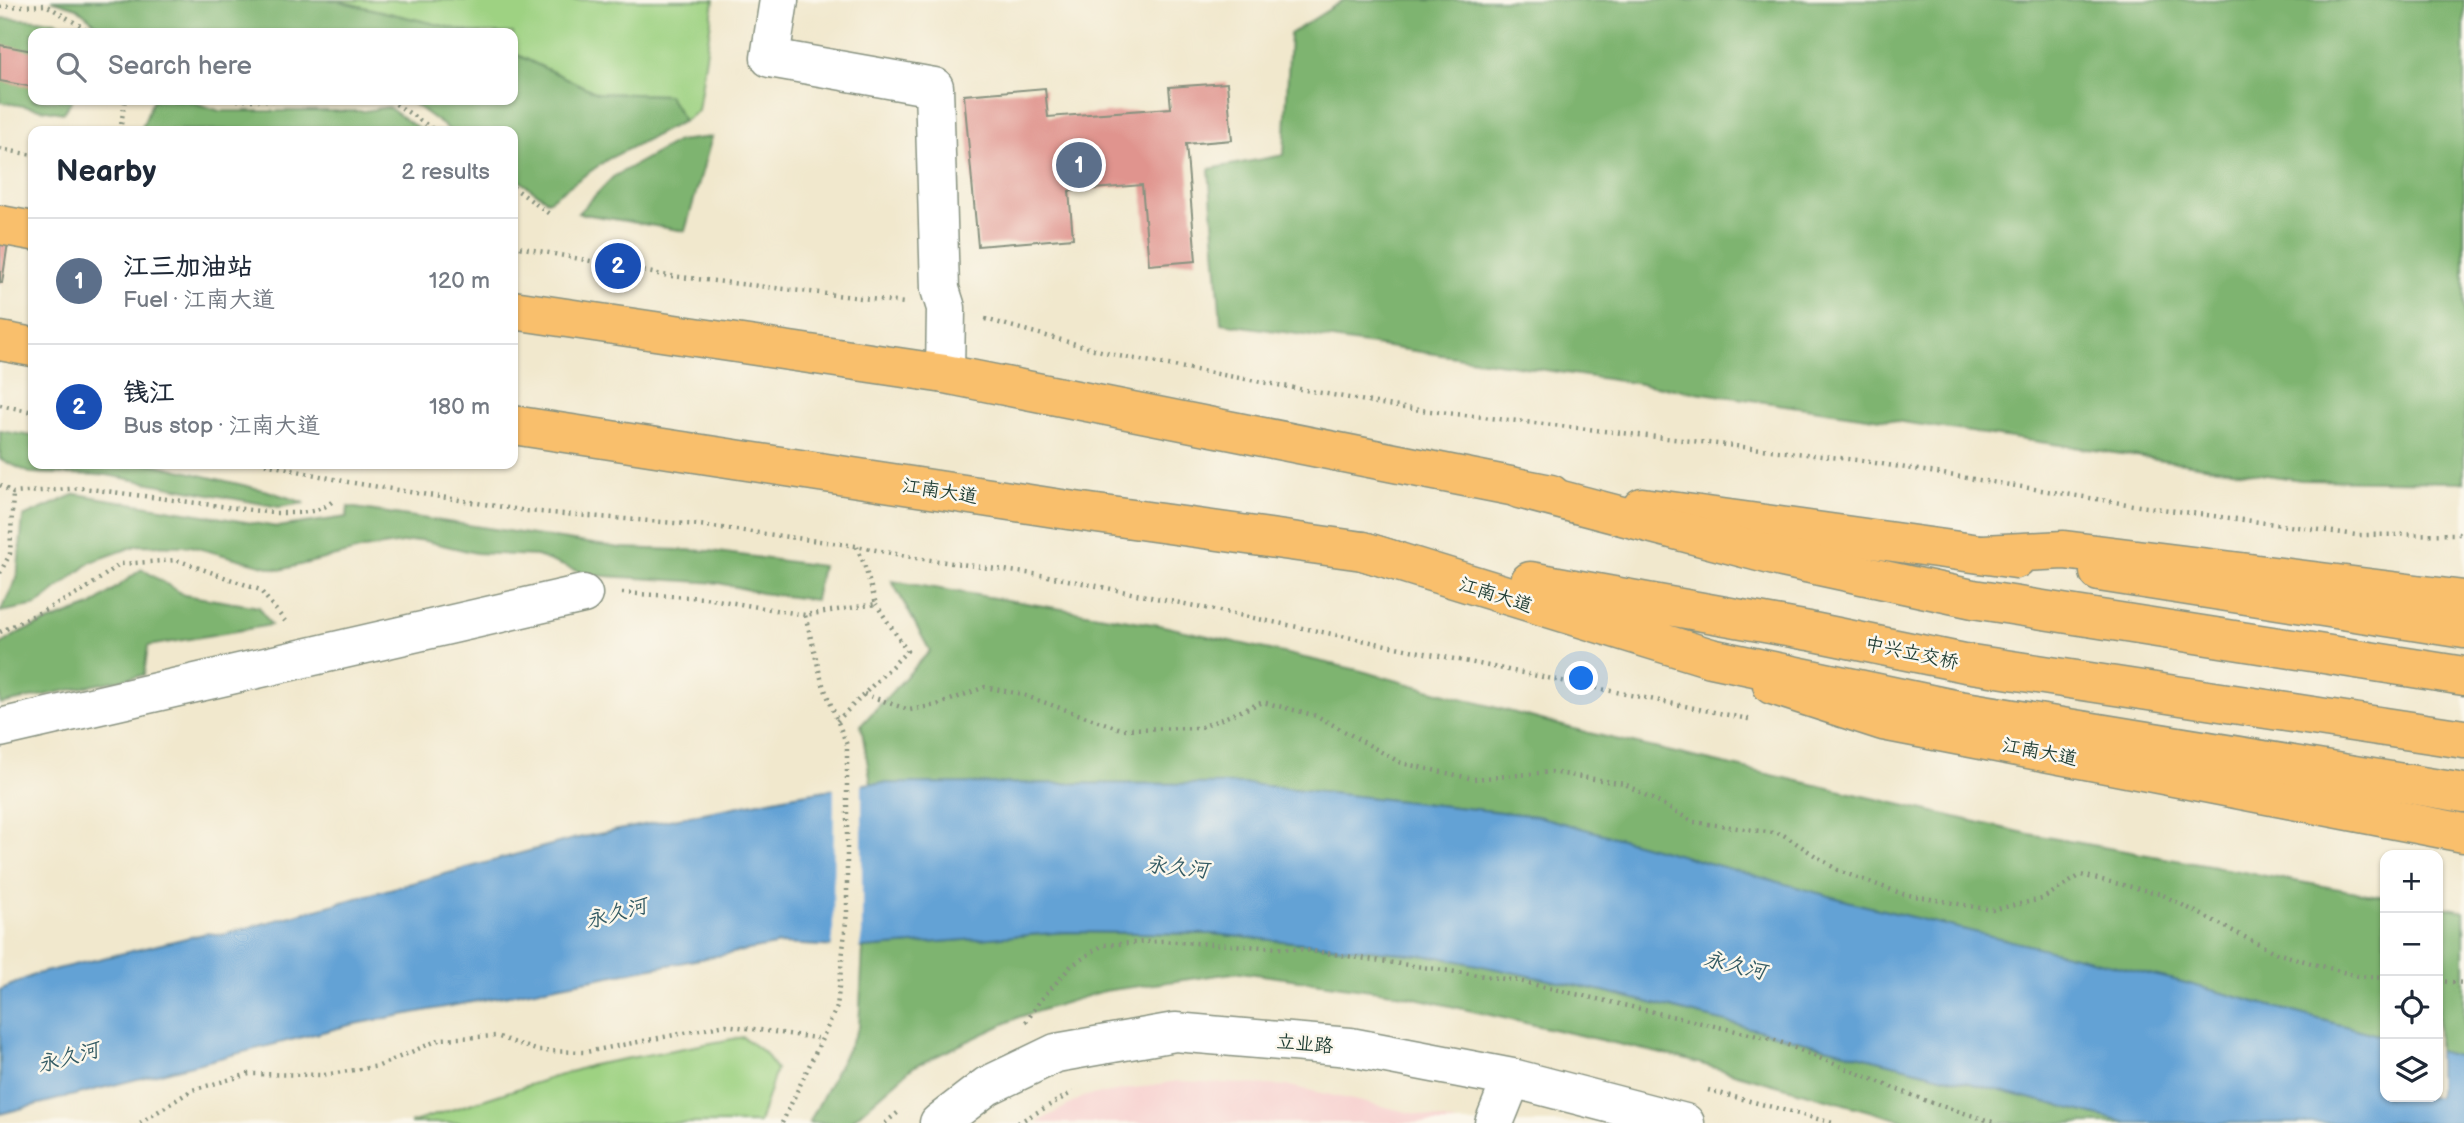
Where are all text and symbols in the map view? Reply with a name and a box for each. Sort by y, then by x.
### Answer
search box [28,28,518,105]
icon: search [52,48,90,86]
text: Search here [108,51,252,82]
pin: 1 [1056,139,1102,191]
text: Nearby [56,154,156,190]
text: 2 results [401,158,490,186]
pin: 2 [595,240,641,292]
text: 江三加油站 [123,252,253,283]
text: 1 [74,267,84,295]
text: 120 m [429,267,490,295]
text: Fuel · 江南大道 [123,286,275,314]
text: 钱江 [123,378,175,409]
text: 2 [72,393,86,421]
text: 180 m [429,393,490,421]
text: Bus stop · 江南大道 [123,412,320,440]
street label: 江南大道 [900,474,979,509]
street label: 江南大道 [1456,573,1535,618]
street label: 中兴立交桥 [1863,632,1961,675]
your location [1564,661,1598,695]
street label: 江南大道 [2000,734,2079,771]
map controls [2380,850,2443,1102]
button: + [2380,850,2443,913]
water label: 永久河 [1144,852,1213,884]
water label: 永久河 [582,892,653,934]
button: − [2380,913,2443,976]
water label: 永久河 [1701,946,1771,985]
button: locate [2380,976,2443,1039]
street label: 立业路 [1275,1031,1334,1058]
water label: 永久河 [34,1036,105,1078]
button: layers [2380,1039,2443,1102]

